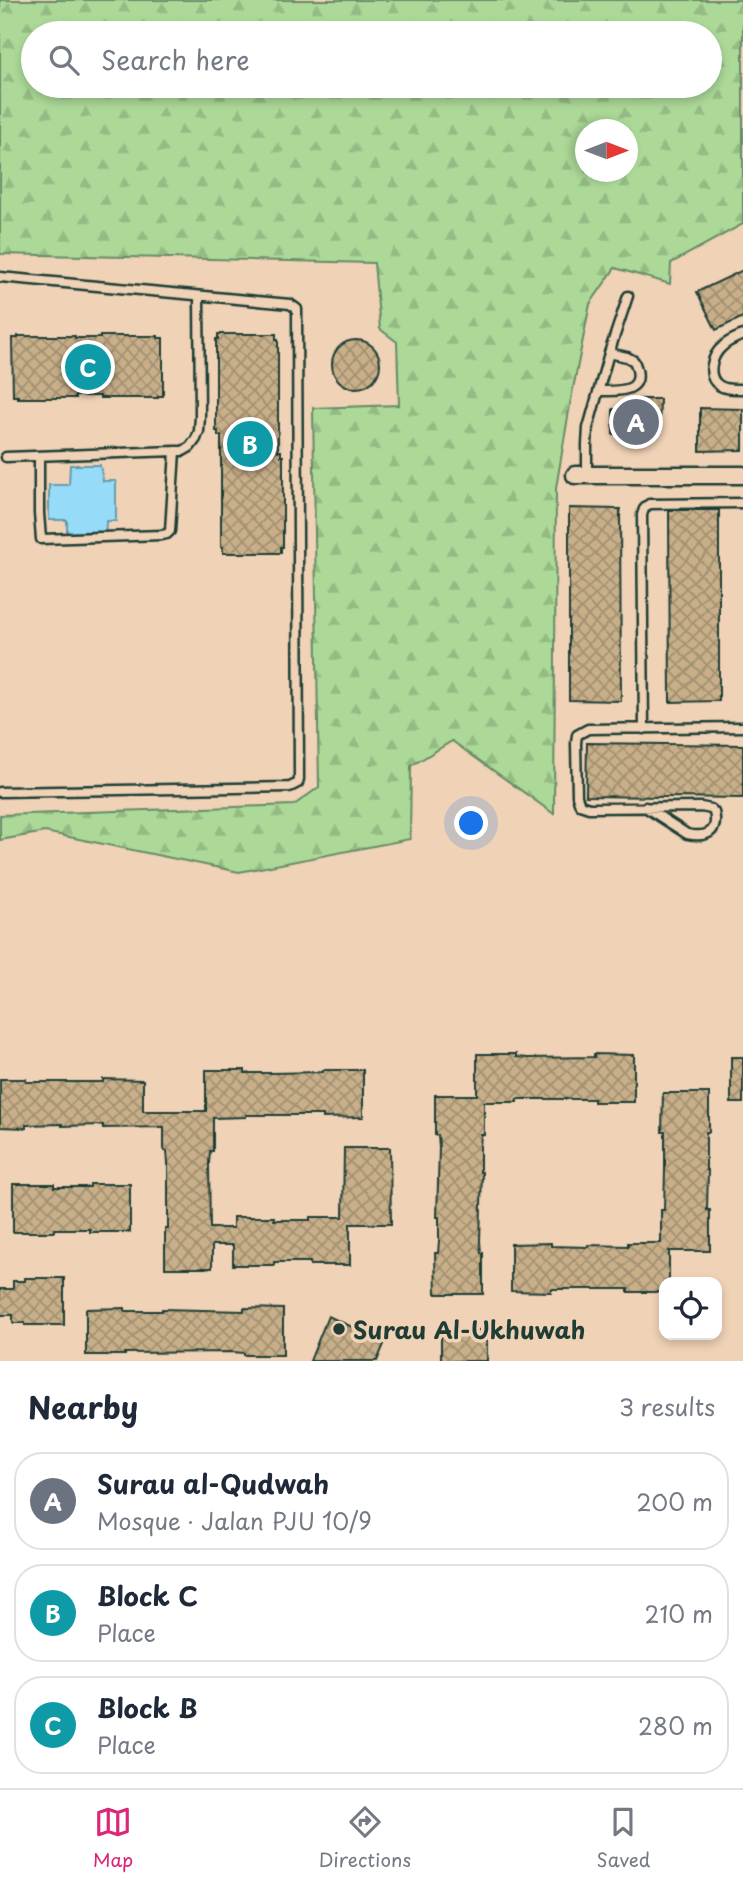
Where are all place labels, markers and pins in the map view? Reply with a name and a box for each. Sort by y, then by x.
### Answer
pin: C [65,341,111,393]
pin: A [613,396,659,448]
pin: B [227,418,273,470]
place label: Surau Al-Ukhuwah [353,1311,586,1347]
marker: Surau Al-Ukhuwah [331,1321,347,1337]

